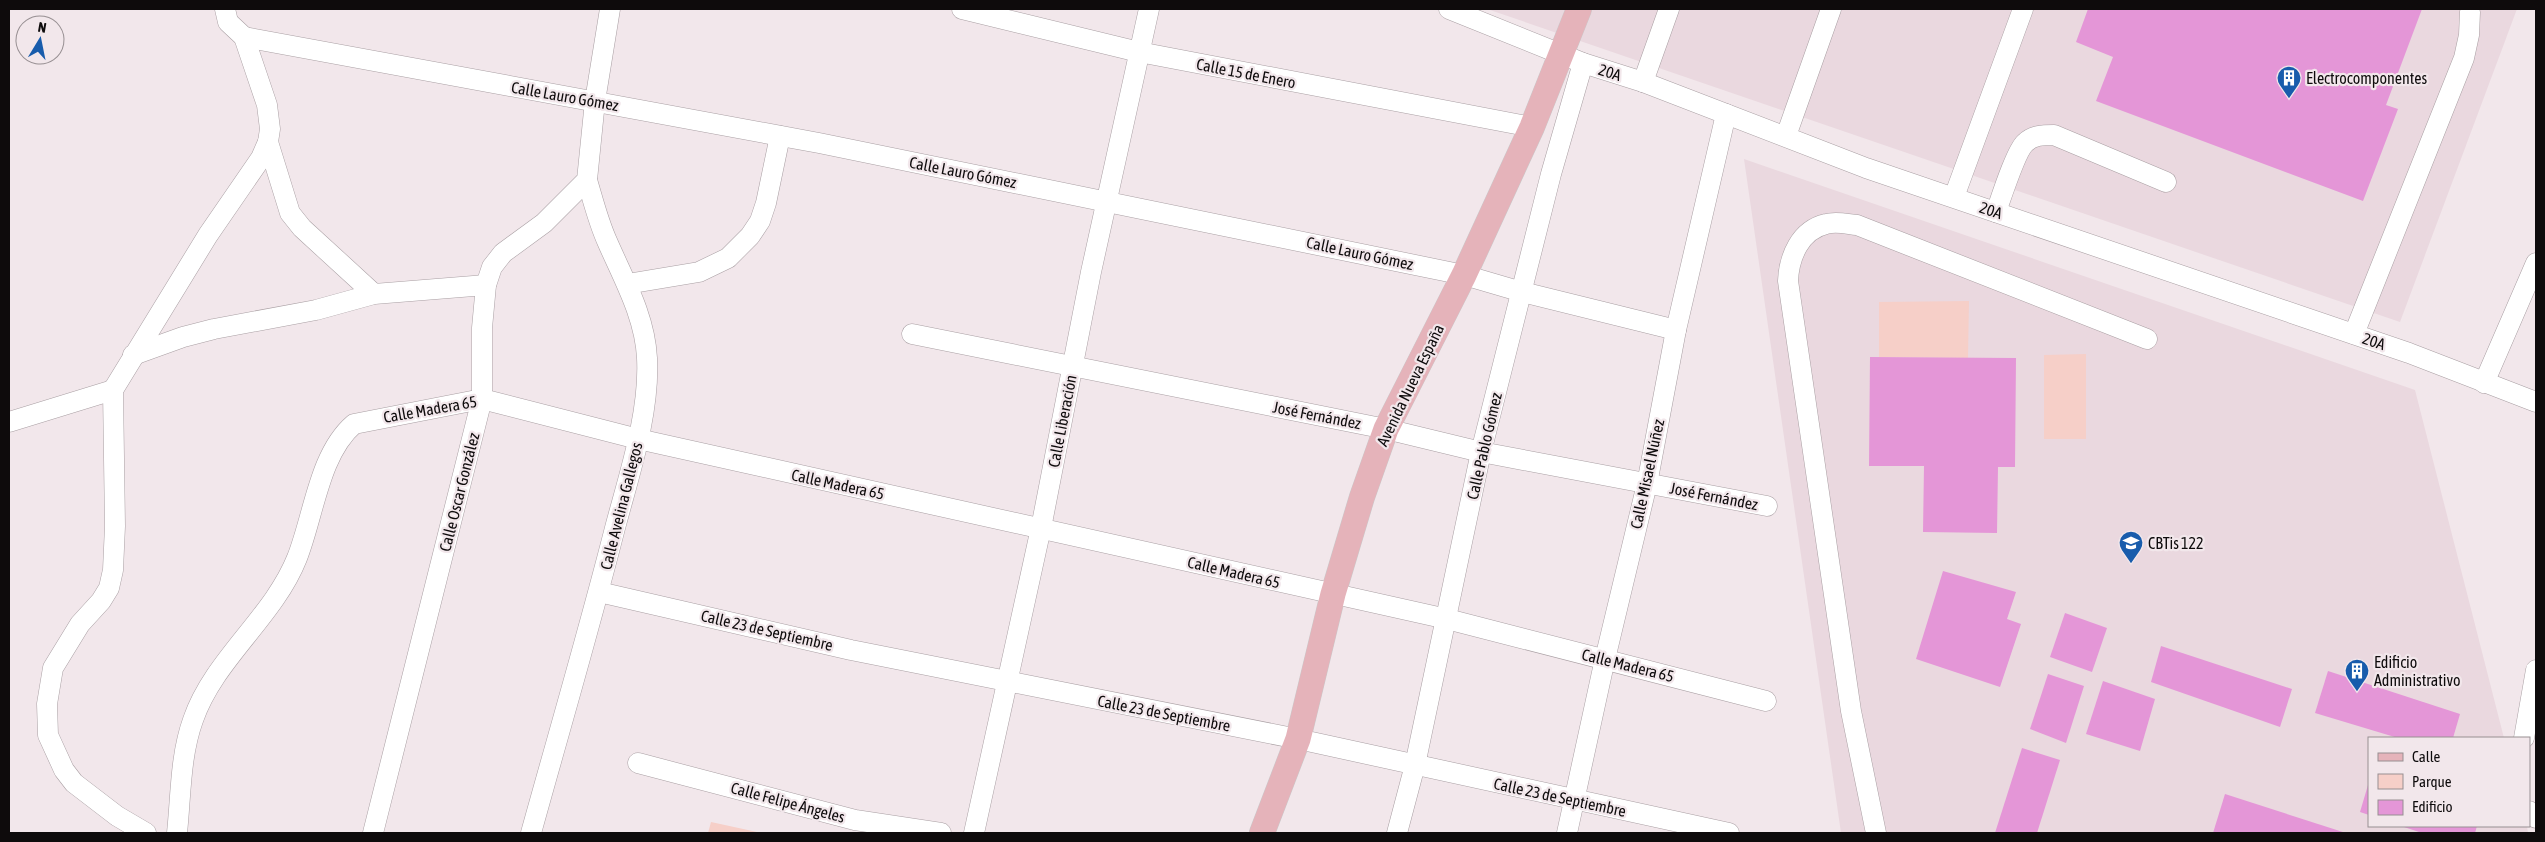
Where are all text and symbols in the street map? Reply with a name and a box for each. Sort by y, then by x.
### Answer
north arrow [15,15,65,65]
text: N [37,19,48,36]
street label: Calle 15 de Enero [1195,55,1297,91]
street label: 20A [1596,60,1624,84]
building icon: Electrocomponentes [2276,65,2302,99]
place label: Electrocomponentes [2306,69,2427,88]
street label: Calle Lauro Gómez [510,78,620,114]
street label: Calle Lauro Gómez [908,153,1018,191]
street label: 20A [1977,198,2005,222]
street label: Calle Lauro Gómez [1305,233,1415,273]
street label: Avenida Nueva España [1373,321,1448,449]
street label: 20A [2360,329,2388,353]
street label: Calle Liberación [1044,373,1080,469]
street label: Calle Pablo Gómez [1463,390,1505,501]
street label: Calle Madera 65 [382,392,478,426]
street label: José Fernández [1271,398,1363,432]
street label: Calle Misael Núñez [1627,417,1667,530]
street label: Calle Oscar González [436,431,483,553]
street label: Calle Avelina Gallegos [596,440,647,572]
street label: Calle Madera 65 [790,465,886,503]
street label: José Fernández [1668,479,1760,513]
school or university icon: CBTis 122 [2118,530,2144,564]
place label: CBTis 122 [2148,534,2204,552]
street label: Calle Madera 65 [1186,553,1282,591]
street label: Calle 23 de Septiembre [699,606,835,655]
street label: Calle Madera 65 [1580,645,1676,685]
place label: Edificio Administrativo [2374,653,2460,689]
building icon: Edificio Administrativo [2344,658,2370,692]
street label: Calle 23 de Septiembre [1096,691,1232,736]
legend [2368,737,2530,827]
text: Calle [2412,748,2441,765]
text: Parque [2412,773,2452,790]
street label: Calle 23 de Septiembre [1492,774,1628,821]
street label: Calle Felipe Ángeles [729,778,847,827]
text: Edificio [2412,798,2453,815]

